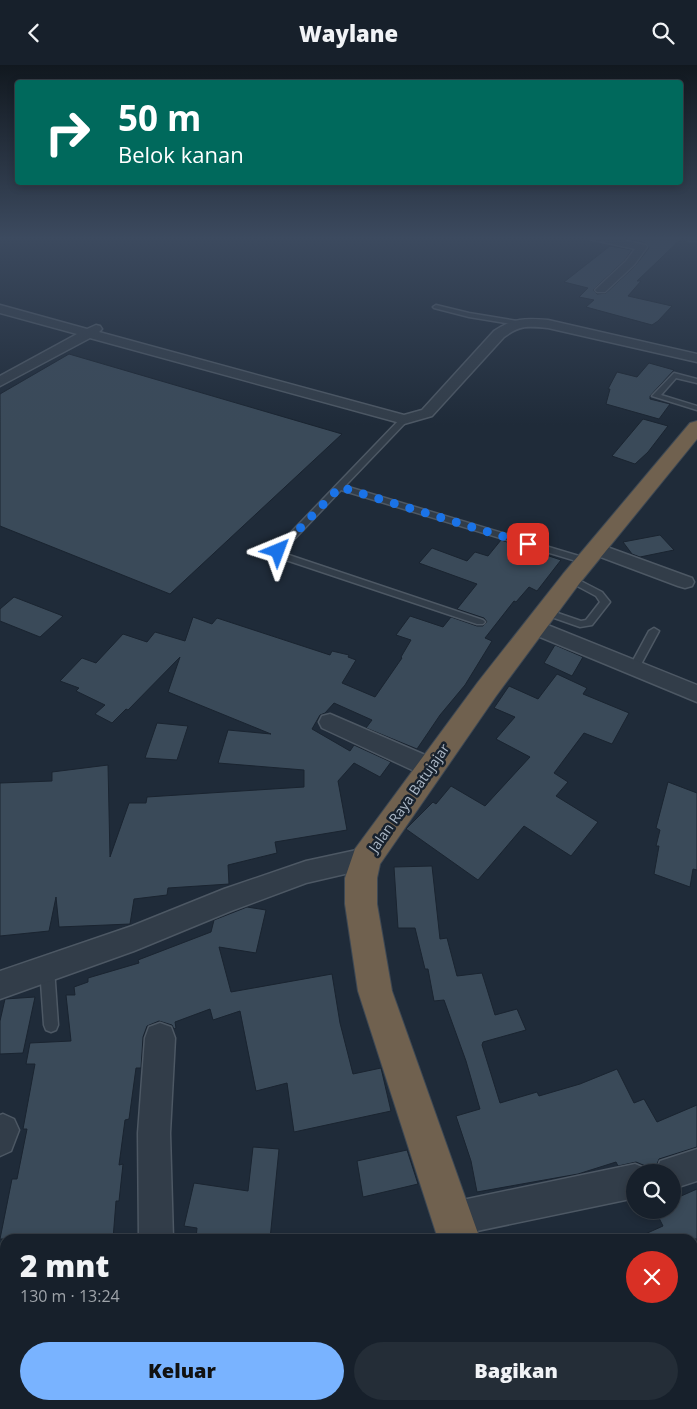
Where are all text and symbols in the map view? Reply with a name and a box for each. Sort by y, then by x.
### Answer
text: Waylane [299,18,398,48]
icon: back [20,19,48,47]
icon: search [649,19,677,47]
text: 50 m [118,94,201,141]
icon: right [35,100,100,165]
text: Belok kanan [118,139,244,169]
pin [507,523,549,565]
position arrow [251,524,303,576]
icon: arrive [514,530,542,558]
street label: Jalan Raya Batujajar [363,739,453,858]
map controls [626,1164,681,1219]
button: search [626,1164,681,1219]
text: 2 mnt [20,1245,109,1286]
button: close [626,1251,678,1303]
text: 130 m · 13:24 [20,1285,120,1307]
button: Keluar [20,1342,344,1400]
button: Bagikan [354,1342,678,1400]

